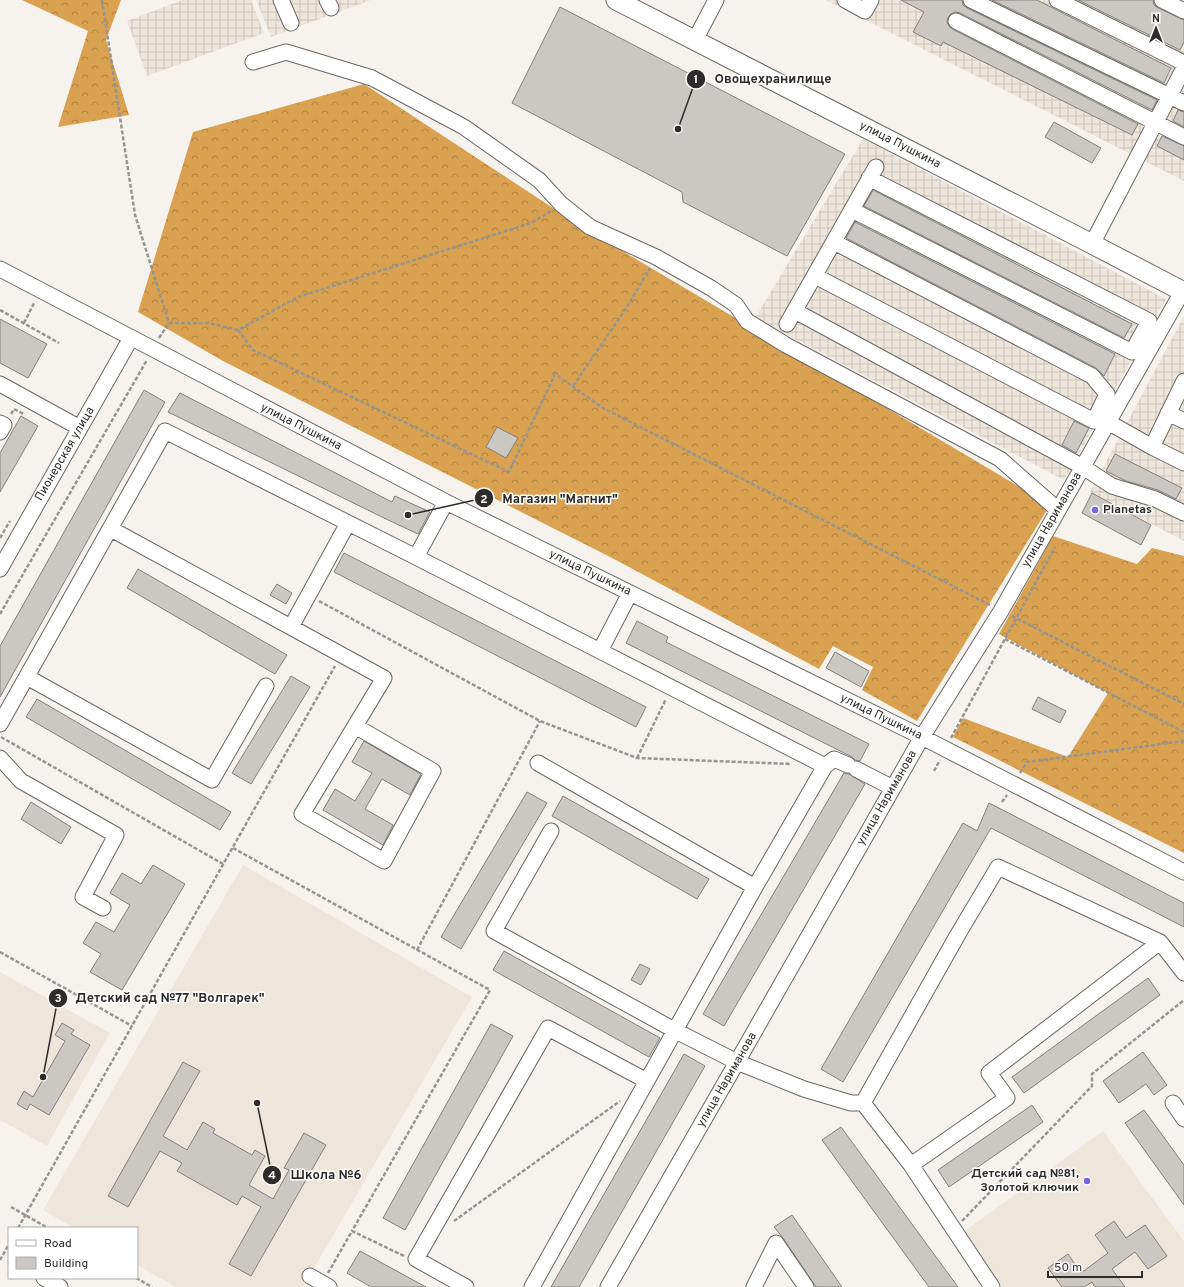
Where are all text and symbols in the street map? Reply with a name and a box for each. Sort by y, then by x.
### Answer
north arrow [1136,8,1176,48]
text: N [1152,12,1160,26]
callout: Овощехранилище [686,66,839,91]
text: 1 [694,72,698,88]
text: Овощехранилище [715,72,831,88]
street label: улица Пушкина [857,118,943,172]
street label: улица Пушкина [258,400,344,454]
street label: Пионерская улица [32,404,98,504]
street label: улица Нариманова [1018,470,1086,570]
callout: Магазин "Магнит" [474,486,626,511]
text: 2 [480,492,488,508]
text: Магазин "Магнит" [502,492,618,508]
place label: Planetas [1103,502,1152,518]
marker: Planetas [1090,505,1100,515]
street label: улица Пушкина [546,546,634,600]
street label: улица Пушкина [837,690,925,744]
street label: улица Нариманова [853,748,921,848]
callout: Детский сад №77 "Волгарек" [48,985,273,1010]
text: 3 [54,991,62,1007]
text: Детский сад №77 "Волгарек" [75,991,265,1007]
street label: улица Нариманова [693,1030,761,1130]
callout: Школа №6 [262,1162,369,1187]
place label: Детский сад №81, Золотой ключик [971,1166,1079,1196]
text: 4 [268,1168,276,1184]
text: Школа №6 [290,1168,362,1184]
marker: Детский сад №81, Золотой ключик [1082,1176,1092,1186]
legend [8,1227,138,1279]
text: Road [44,1236,72,1252]
scale bar [1048,1253,1142,1279]
text: Building [44,1256,88,1272]
text: 50 m [1054,1260,1082,1276]

